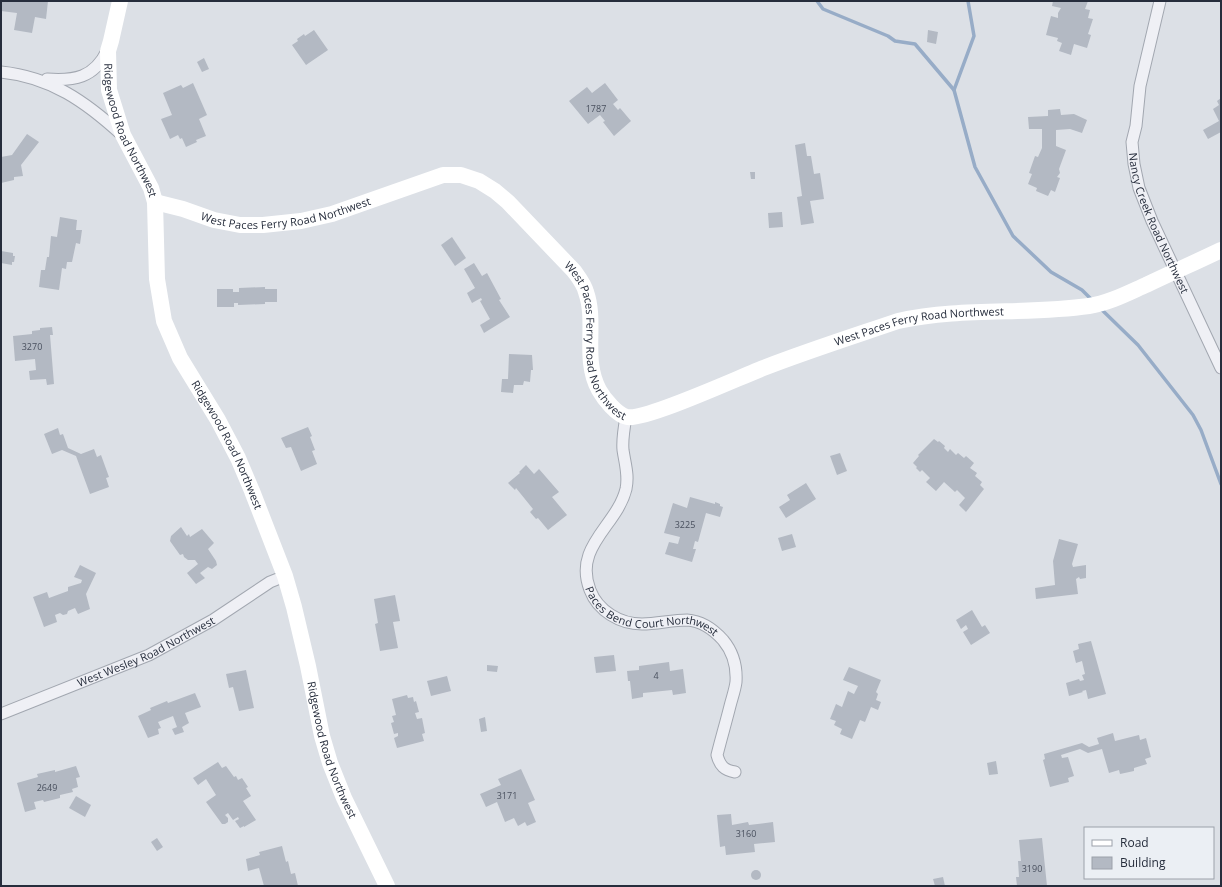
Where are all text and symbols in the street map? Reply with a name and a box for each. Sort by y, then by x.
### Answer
street label: Ridgewood Road Northwest [101,63,161,199]
house number: 1787 [586,102,606,115]
street label: Nancy Creek Road Northwest [1126,152,1193,296]
street label: West Paces Ferry Road Northwest [199,193,372,232]
street label: West Paces Ferry Road Northwest [561,258,629,423]
street label: West Paces Ferry Road Northwest [832,303,1004,349]
house number: 3270 [22,340,42,353]
street label: Ridgewood Road Northwest [188,377,266,511]
house number: 3225 [675,518,695,531]
street label: Paces Bend Court Northwest [582,584,722,639]
street label: West Wesley Road Northwest [75,612,217,690]
house number: 4 [653,669,659,682]
street label: Ridgewood Road Northwest [304,680,361,821]
house number: 2649 [37,781,57,794]
house number: 3171 [497,789,517,802]
house number: 3160 [736,827,756,840]
legend [1084,827,1214,879]
text: Road [1120,834,1149,851]
text: Building [1120,854,1166,871]
house number: 3190 [1022,862,1042,875]

